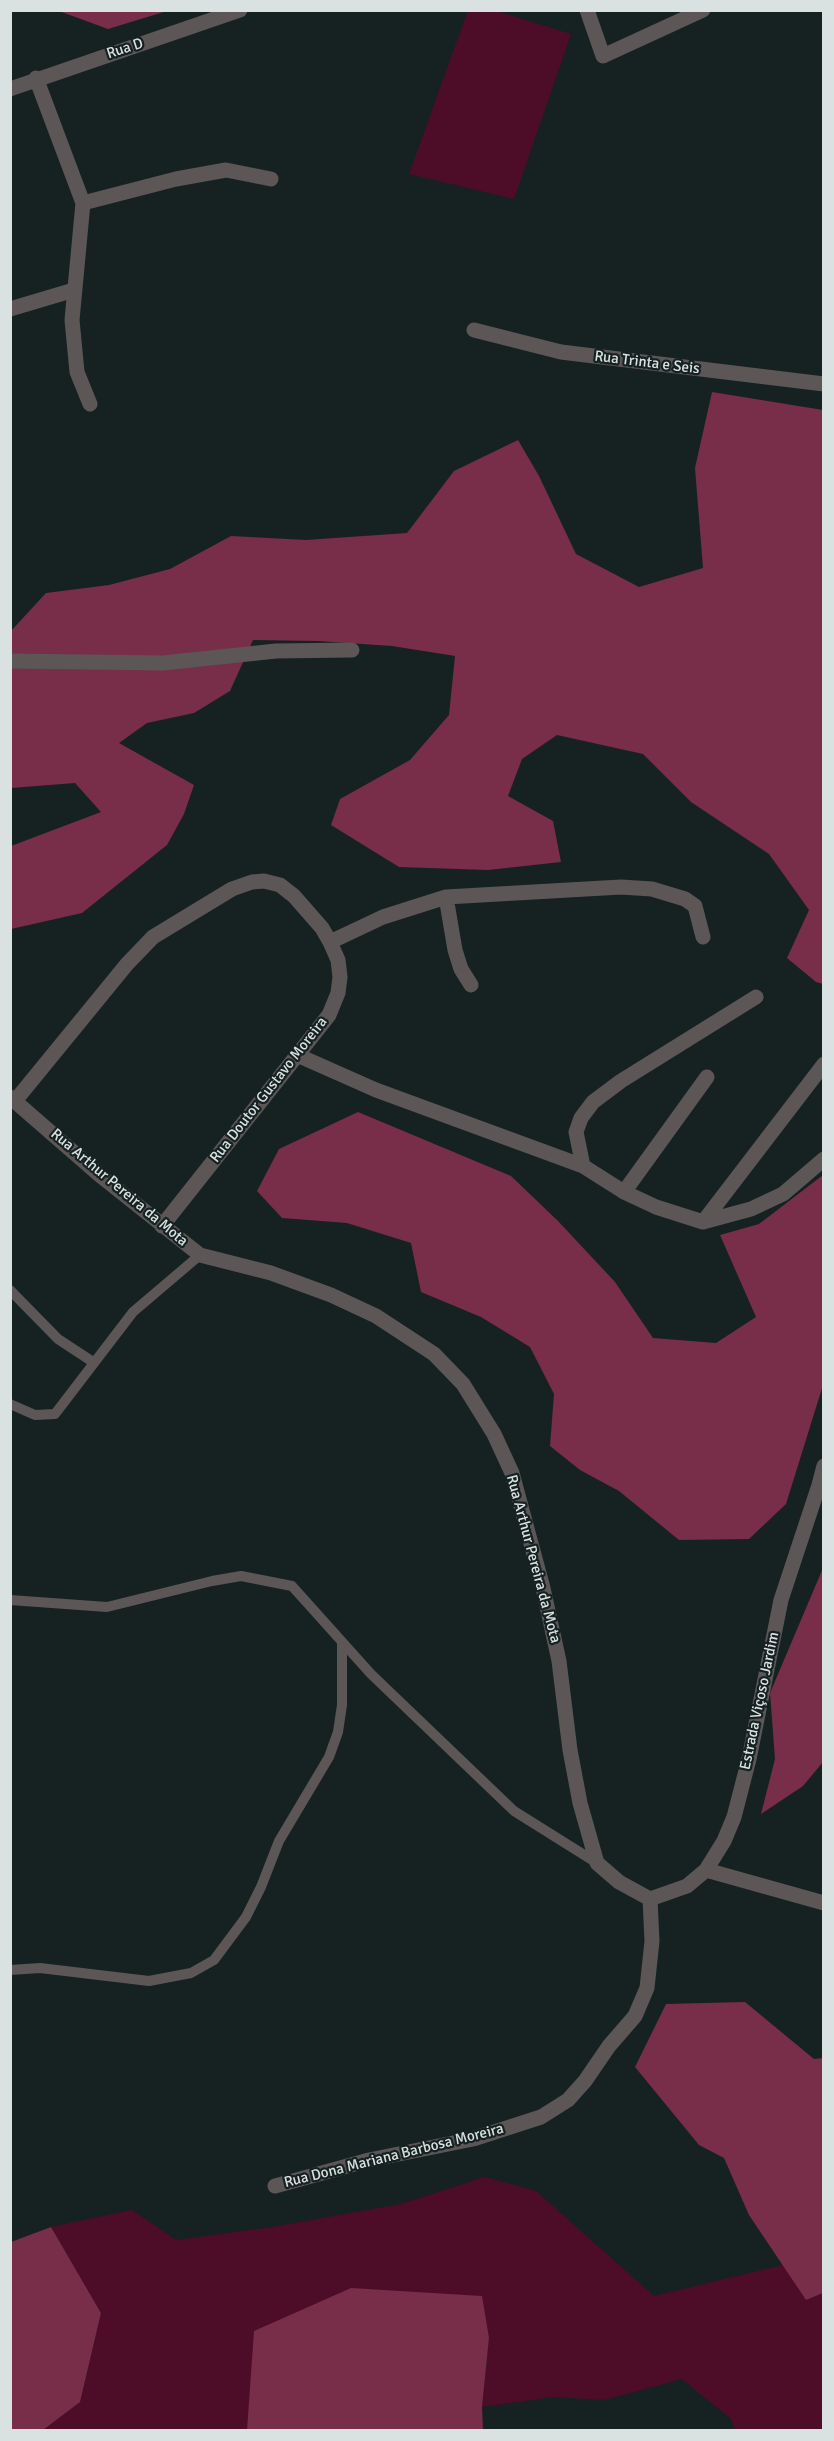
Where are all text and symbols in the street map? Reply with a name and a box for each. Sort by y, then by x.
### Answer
street label: Rua D [104,35,146,63]
street label: Rua Trinta e Seis [593,348,701,378]
street label: Rua Doutor Gustavo Moreira [207,1014,331,1166]
street label: Rua Arthur Pereira da Mota [47,1125,191,1251]
street label: Rua Arthur Pereira da Mota [502,1473,564,1645]
street label: Estrada Viçoso Jardim [737,1630,783,1772]
street label: Rua Dona Mariana Barbosa Moreira [282,2120,506,2192]

